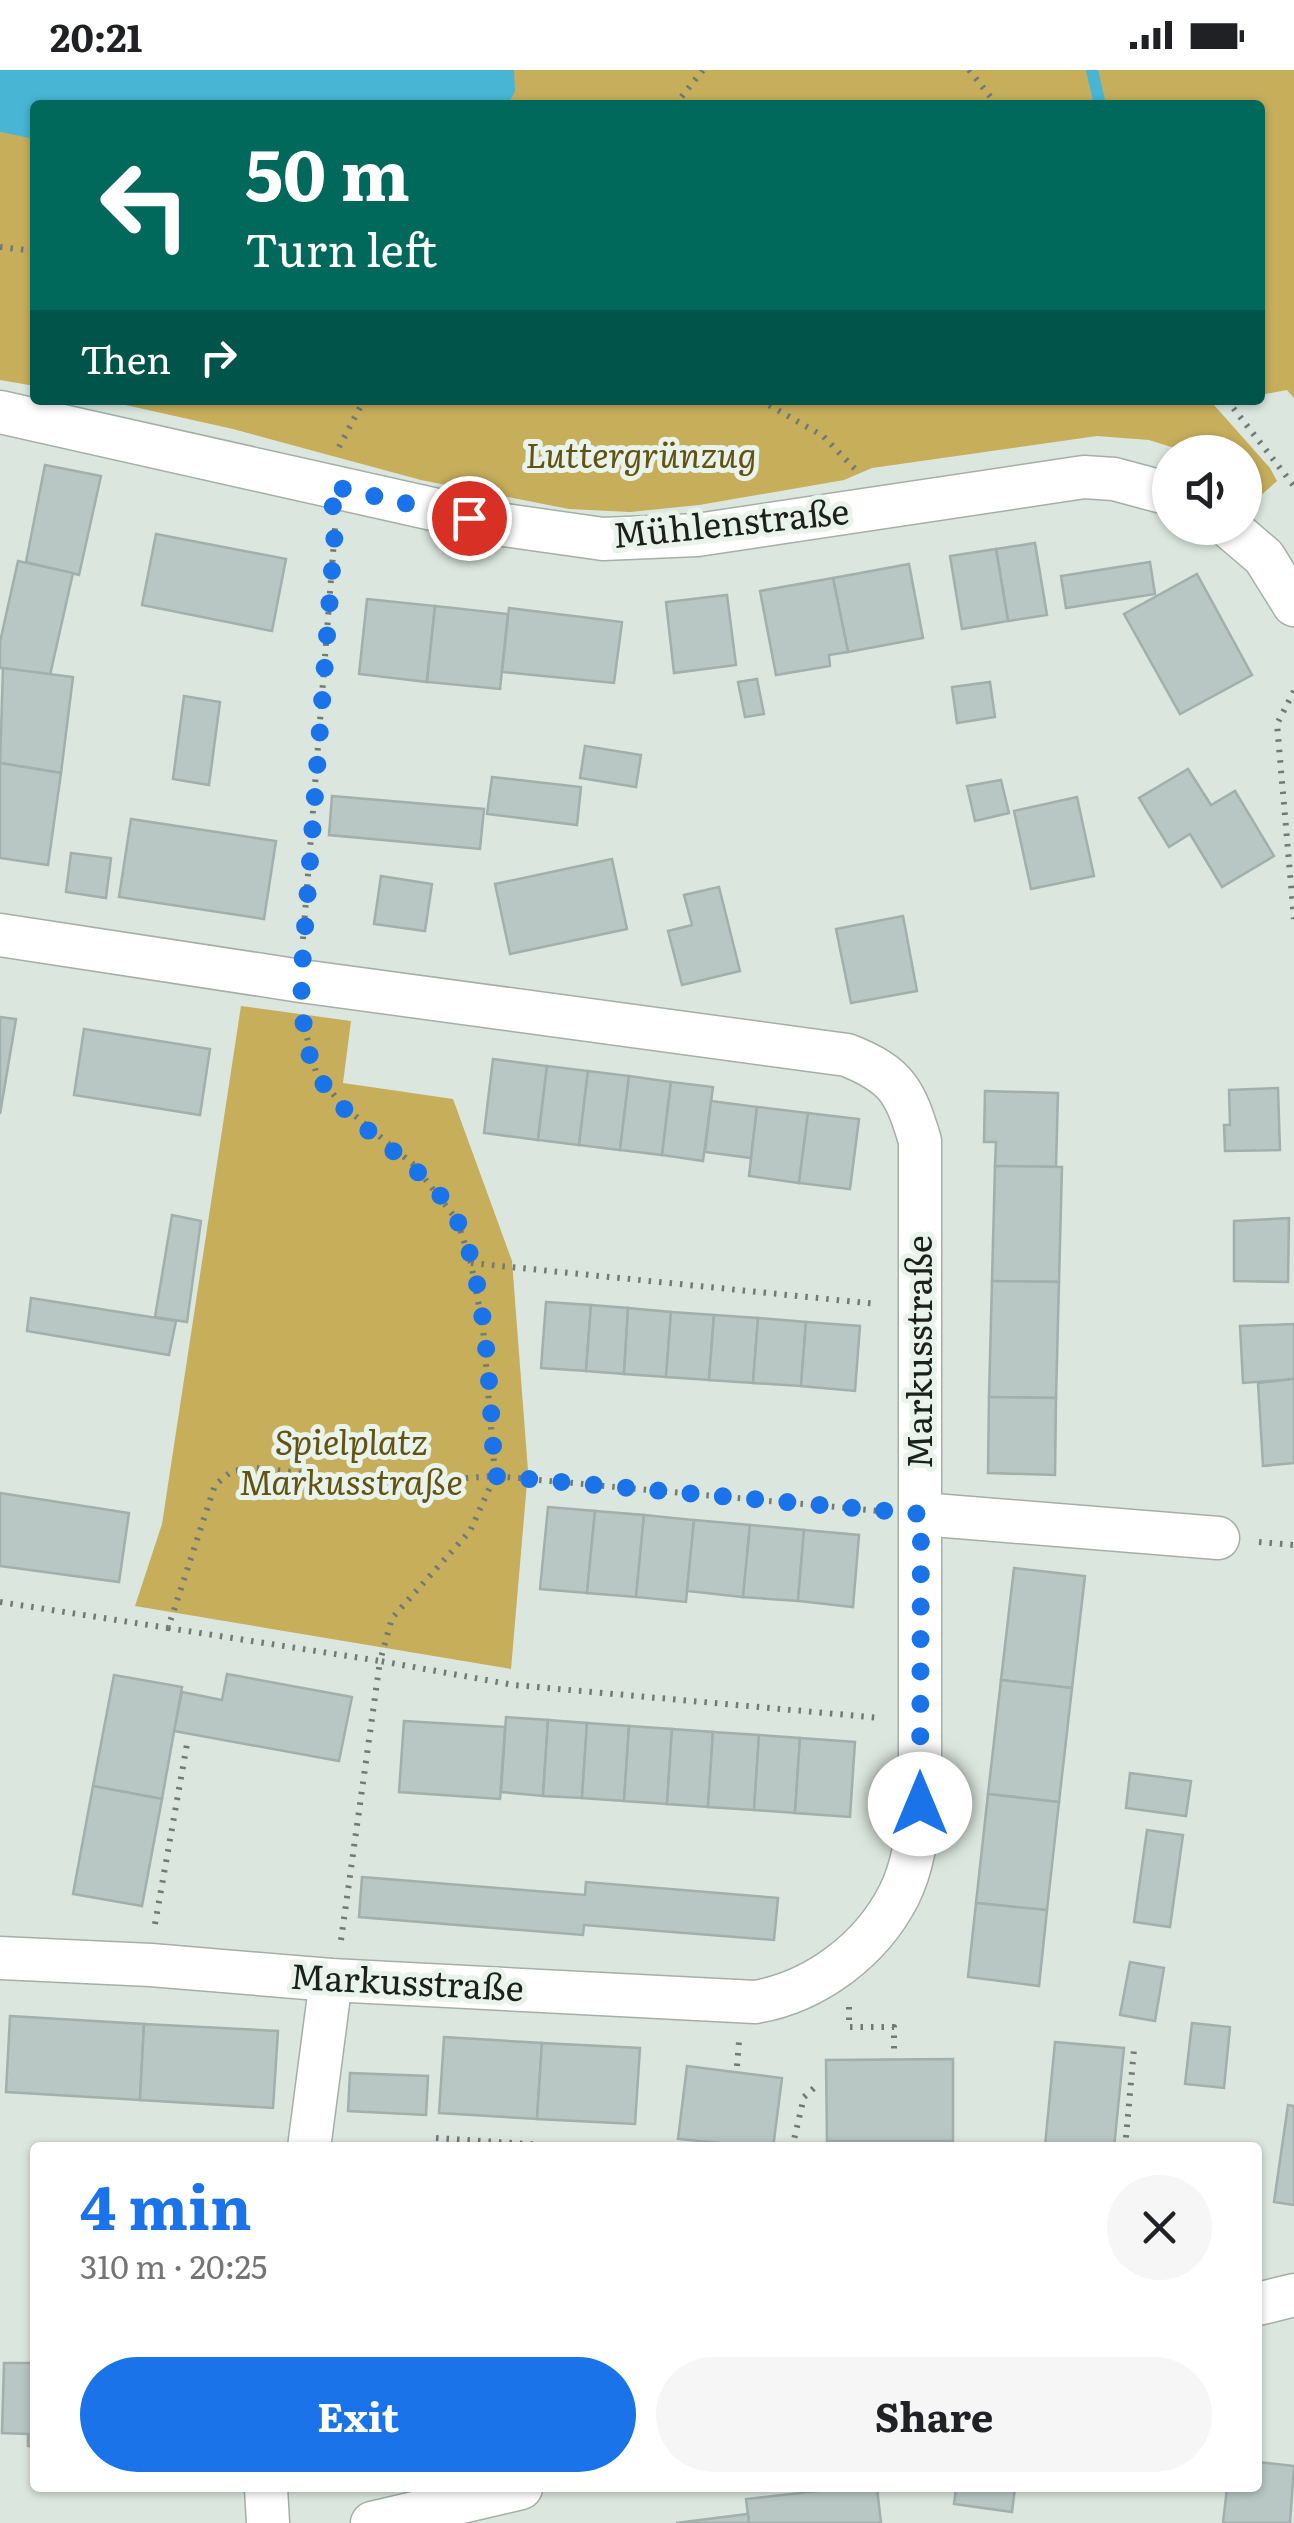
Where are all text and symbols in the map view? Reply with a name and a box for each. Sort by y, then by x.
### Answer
text: 20:21 [50,7,142,64]
text: 50 m [245,119,410,223]
icon: left [80,140,210,270]
text: Turn left [245,214,437,281]
text: Then [80,329,171,386]
icon: right [191,330,246,385]
park label: Luttergrünzug [525,427,757,479]
map controls [1152,435,1262,545]
button: sound [1152,435,1262,545]
pin [427,476,512,561]
street label: Mühlenstraße [610,483,851,559]
icon: arrive [442,491,497,546]
street label: Markusstraße [891,1235,943,1469]
park label: Spielplatz Markusstraße [239,1414,463,1506]
position arrow [868,1752,972,1856]
street label: Markusstraße [289,1948,525,2012]
text: 4 min [80,2159,252,2248]
button: close [1107,2175,1212,2280]
text: 310 m · 20:25 [80,2241,267,2289]
button: Exit [80,2357,636,2472]
button: Share [656,2357,1212,2472]

